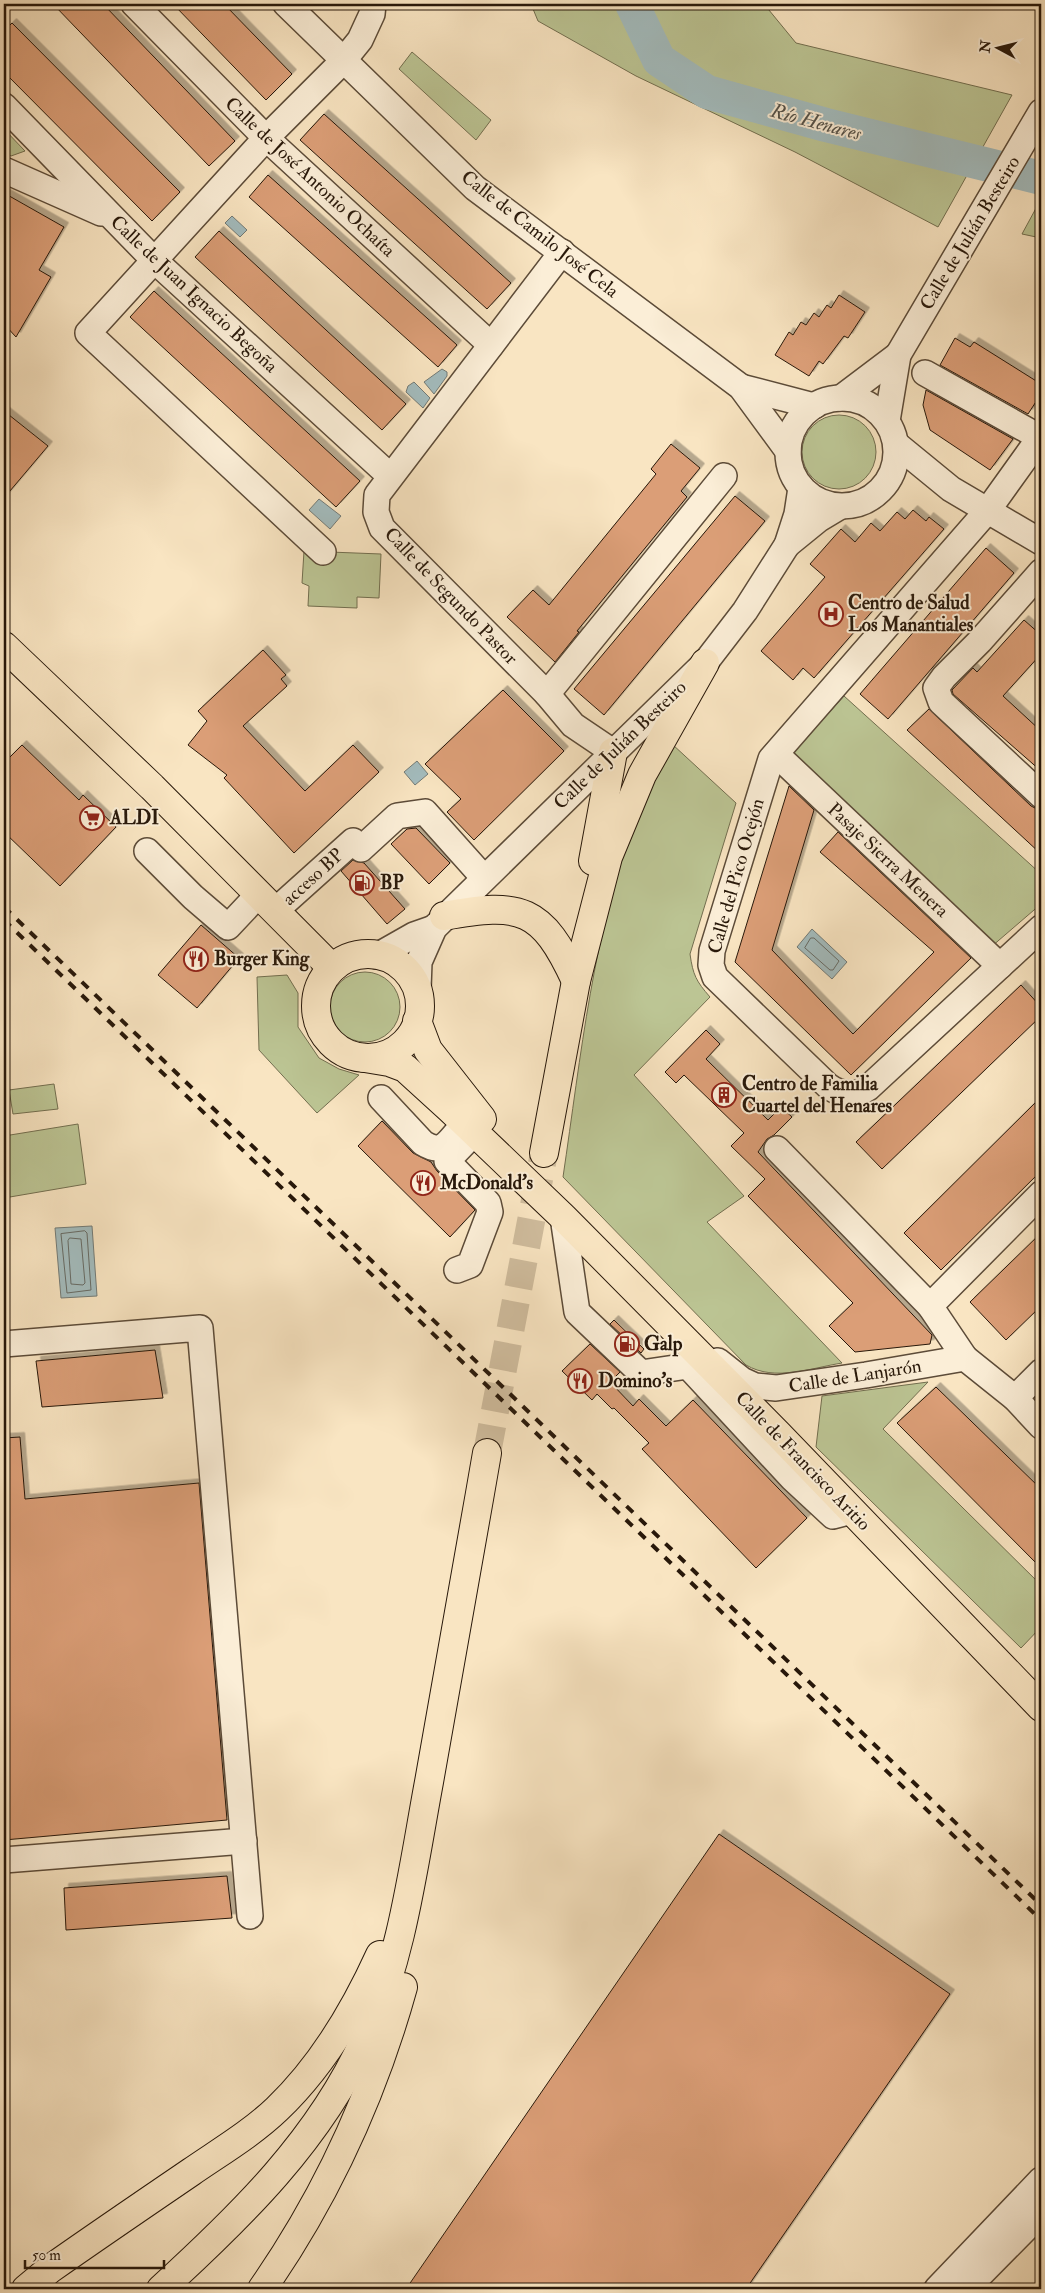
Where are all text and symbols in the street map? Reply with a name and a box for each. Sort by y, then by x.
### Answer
north arrow [972,22,1022,72]
text: N [976,39,995,55]
street label: Calle de José Antonio Ochaíta [220,92,400,262]
water label: Río Henares [767,98,864,146]
street label: Calle de Julián Besteiro [915,152,1025,314]
street label: Calle de Camilo José Cela [456,165,624,303]
street label: Calle de Juan Ignacio Begoña [105,210,283,378]
street label: Calle de Segundo Pastor [379,522,523,670]
place label: Centro de Salud Los Manantiales [848,591,974,637]
hospital icon: Centro de Salud Los Manantiales [818,601,844,627]
street label: Calle de Julián Besteiro [549,675,691,815]
street label: Calle del Pico Ocejón [702,795,770,956]
street label: Pasaje Sierra Menera [822,798,954,922]
supermarket icon: ALDI [79,805,105,831]
place label: ALDI [109,806,159,830]
street label: acceso BP [277,843,349,911]
fuel station icon: BP [349,870,375,896]
place label: BP [380,871,404,895]
restaurant icon: Burger King [183,946,209,972]
place label: Burger King [214,947,310,972]
place label: Centro de Familia Cuartel del Henares [742,1072,892,1118]
building icon: Centro de Familia Cuartel del Henares [711,1082,737,1108]
restaurant icon: McDonald's [410,1170,436,1196]
place label: McDonald's [439,1171,534,1195]
fuel station icon: Galp [614,1331,640,1357]
place label: Galp [644,1332,683,1357]
street label: Calle de Lanjarón [787,1354,923,1398]
restaurant icon: Domino's [567,1368,593,1394]
place label: Domino's [598,1369,673,1393]
street label: Calle de Francisco Aritio [730,1386,876,1536]
scale bar [25,2238,164,2270]
text: 50 m [32,2246,61,2265]

